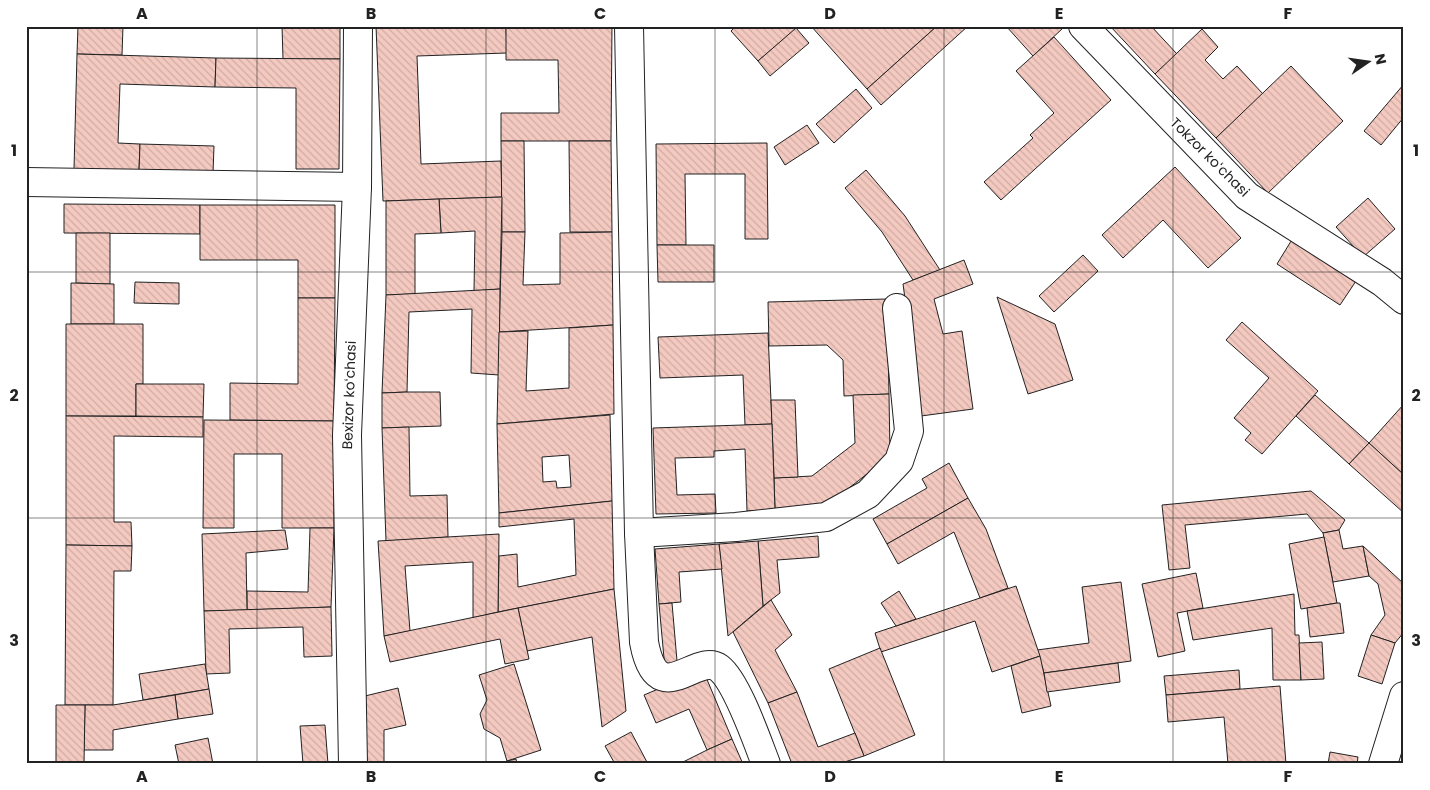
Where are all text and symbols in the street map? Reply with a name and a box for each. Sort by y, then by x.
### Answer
text: A [136,2,148,25]
text: B [366,2,376,25]
text: C [594,2,606,25]
text: D [824,2,836,25]
text: E [1055,2,1063,25]
text: F [1284,2,1293,25]
north arrow [1342,38,1392,88]
text: N [1370,52,1392,66]
street label: Tokzor koʻchasi [1166,113,1254,201]
text: 1 [11,139,17,162]
text: 1 [1413,139,1419,162]
street label: Bexizor koʻchasi [337,340,361,450]
text: 2 [9,384,19,407]
text: 2 [1411,384,1421,407]
text: 3 [9,629,19,652]
text: 3 [1411,629,1421,652]
text: A [136,765,148,788]
text: B [366,765,376,788]
text: C [594,765,606,788]
text: D [824,765,836,788]
text: E [1055,765,1063,788]
text: F [1284,765,1293,788]

